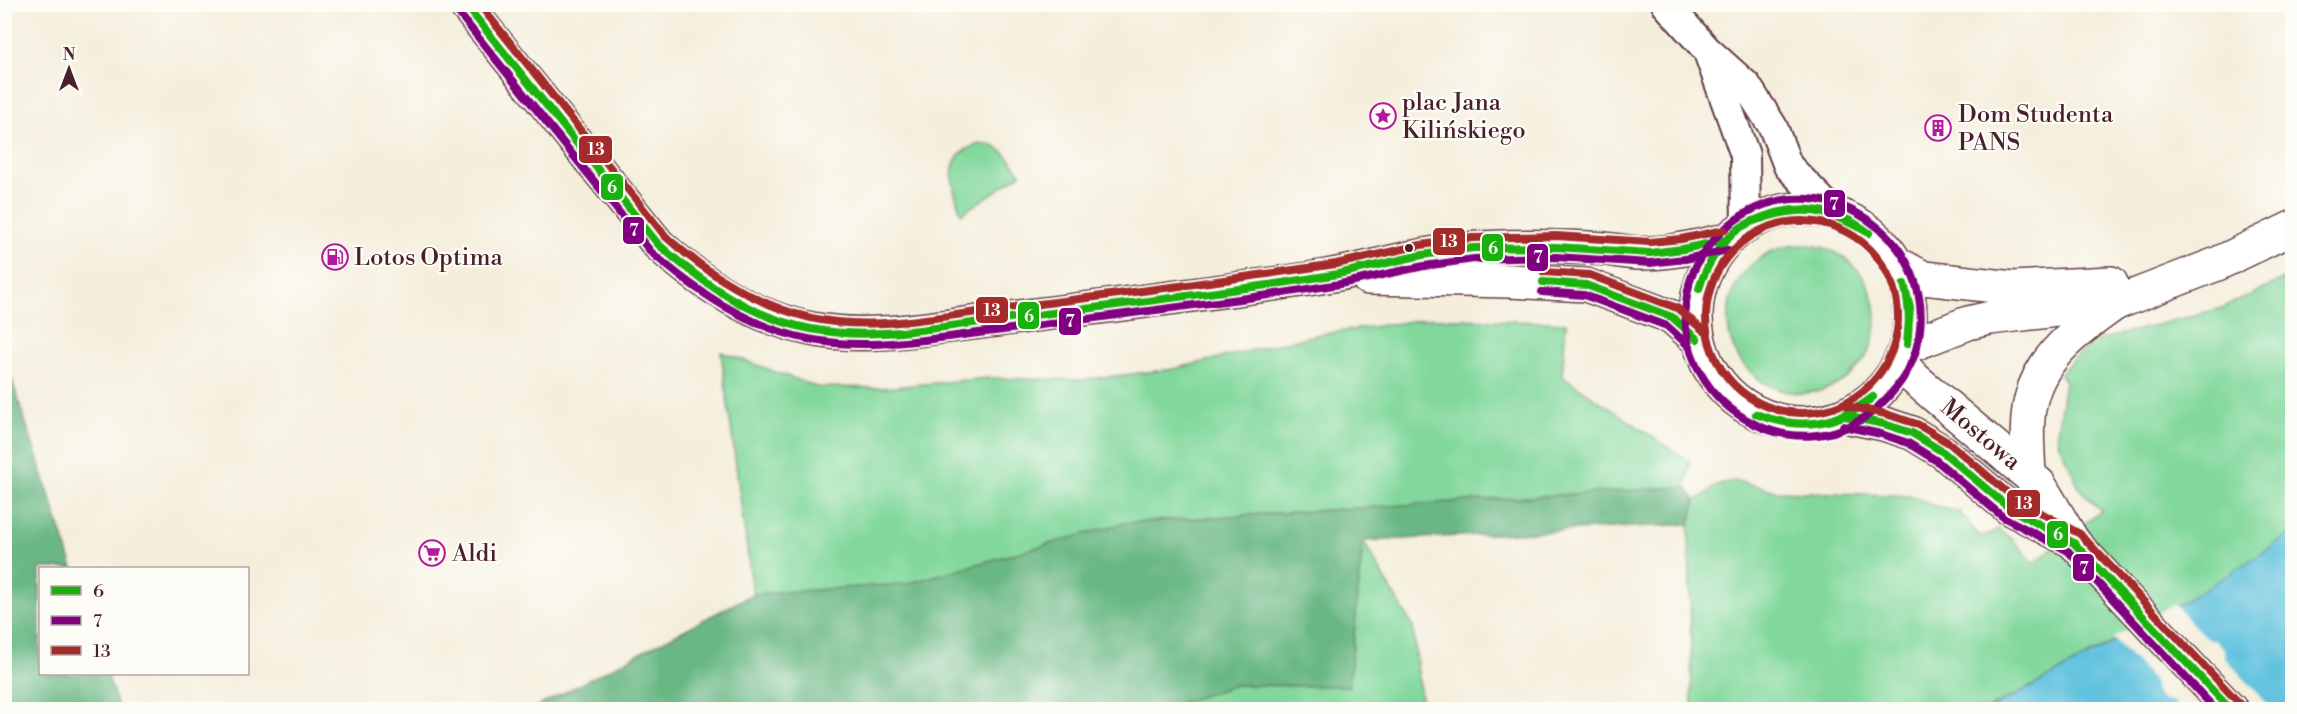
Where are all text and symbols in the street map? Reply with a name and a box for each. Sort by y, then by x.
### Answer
north arrow [39,39,99,99]
text: N [63,45,76,65]
place label: plac Jana Kilińskiego [1402,88,1526,146]
place label: Dom Studenta PANS [1958,100,2114,158]
place icon: plac Jana Kilińskiego [1368,101,1398,131]
building icon: Dom Studenta PANS [1923,113,1953,143]
line badge: 13 [578,135,613,164]
text: 13 [587,140,605,160]
line badge: 6 [600,173,624,201]
text: 6 [607,178,617,198]
line badge: 7 [1823,189,1846,218]
text: 7 [1829,195,1839,215]
line badge: 7 [622,216,645,245]
text: 7 [629,221,639,241]
line badge: 13 [1432,227,1466,256]
text: 13 [1440,232,1458,252]
line badge: 6 [1481,233,1504,262]
text: 6 [1488,239,1498,259]
fuel station icon: Lotos Optima [320,242,350,272]
unlabelled marker [1403,242,1415,254]
place label: Lotos Optima [354,243,503,273]
line badge: 7 [1526,243,1549,272]
text: 7 [1533,248,1543,268]
line badge: 13 [975,296,1009,324]
text: 13 [983,301,1001,321]
line badge: 6 [1017,301,1040,330]
text: 6 [1024,307,1034,327]
line badge: 7 [1058,307,1082,336]
text: 7 [1065,312,1075,332]
street label: Mostowa [1934,393,2027,478]
line badge: 13 [2006,489,2041,518]
text: 13 [2015,494,2033,514]
line badge: 6 [2046,520,2069,549]
text: 6 [2053,525,2063,545]
supermarket icon: Aldi [417,538,447,568]
place label: Aldi [451,539,497,569]
line badge: 7 [2072,553,2095,582]
text: 7 [2079,559,2089,579]
legend [39,567,249,675]
text: 6 [93,580,104,603]
text: 7 [93,610,102,633]
text: 13 [93,640,111,663]

